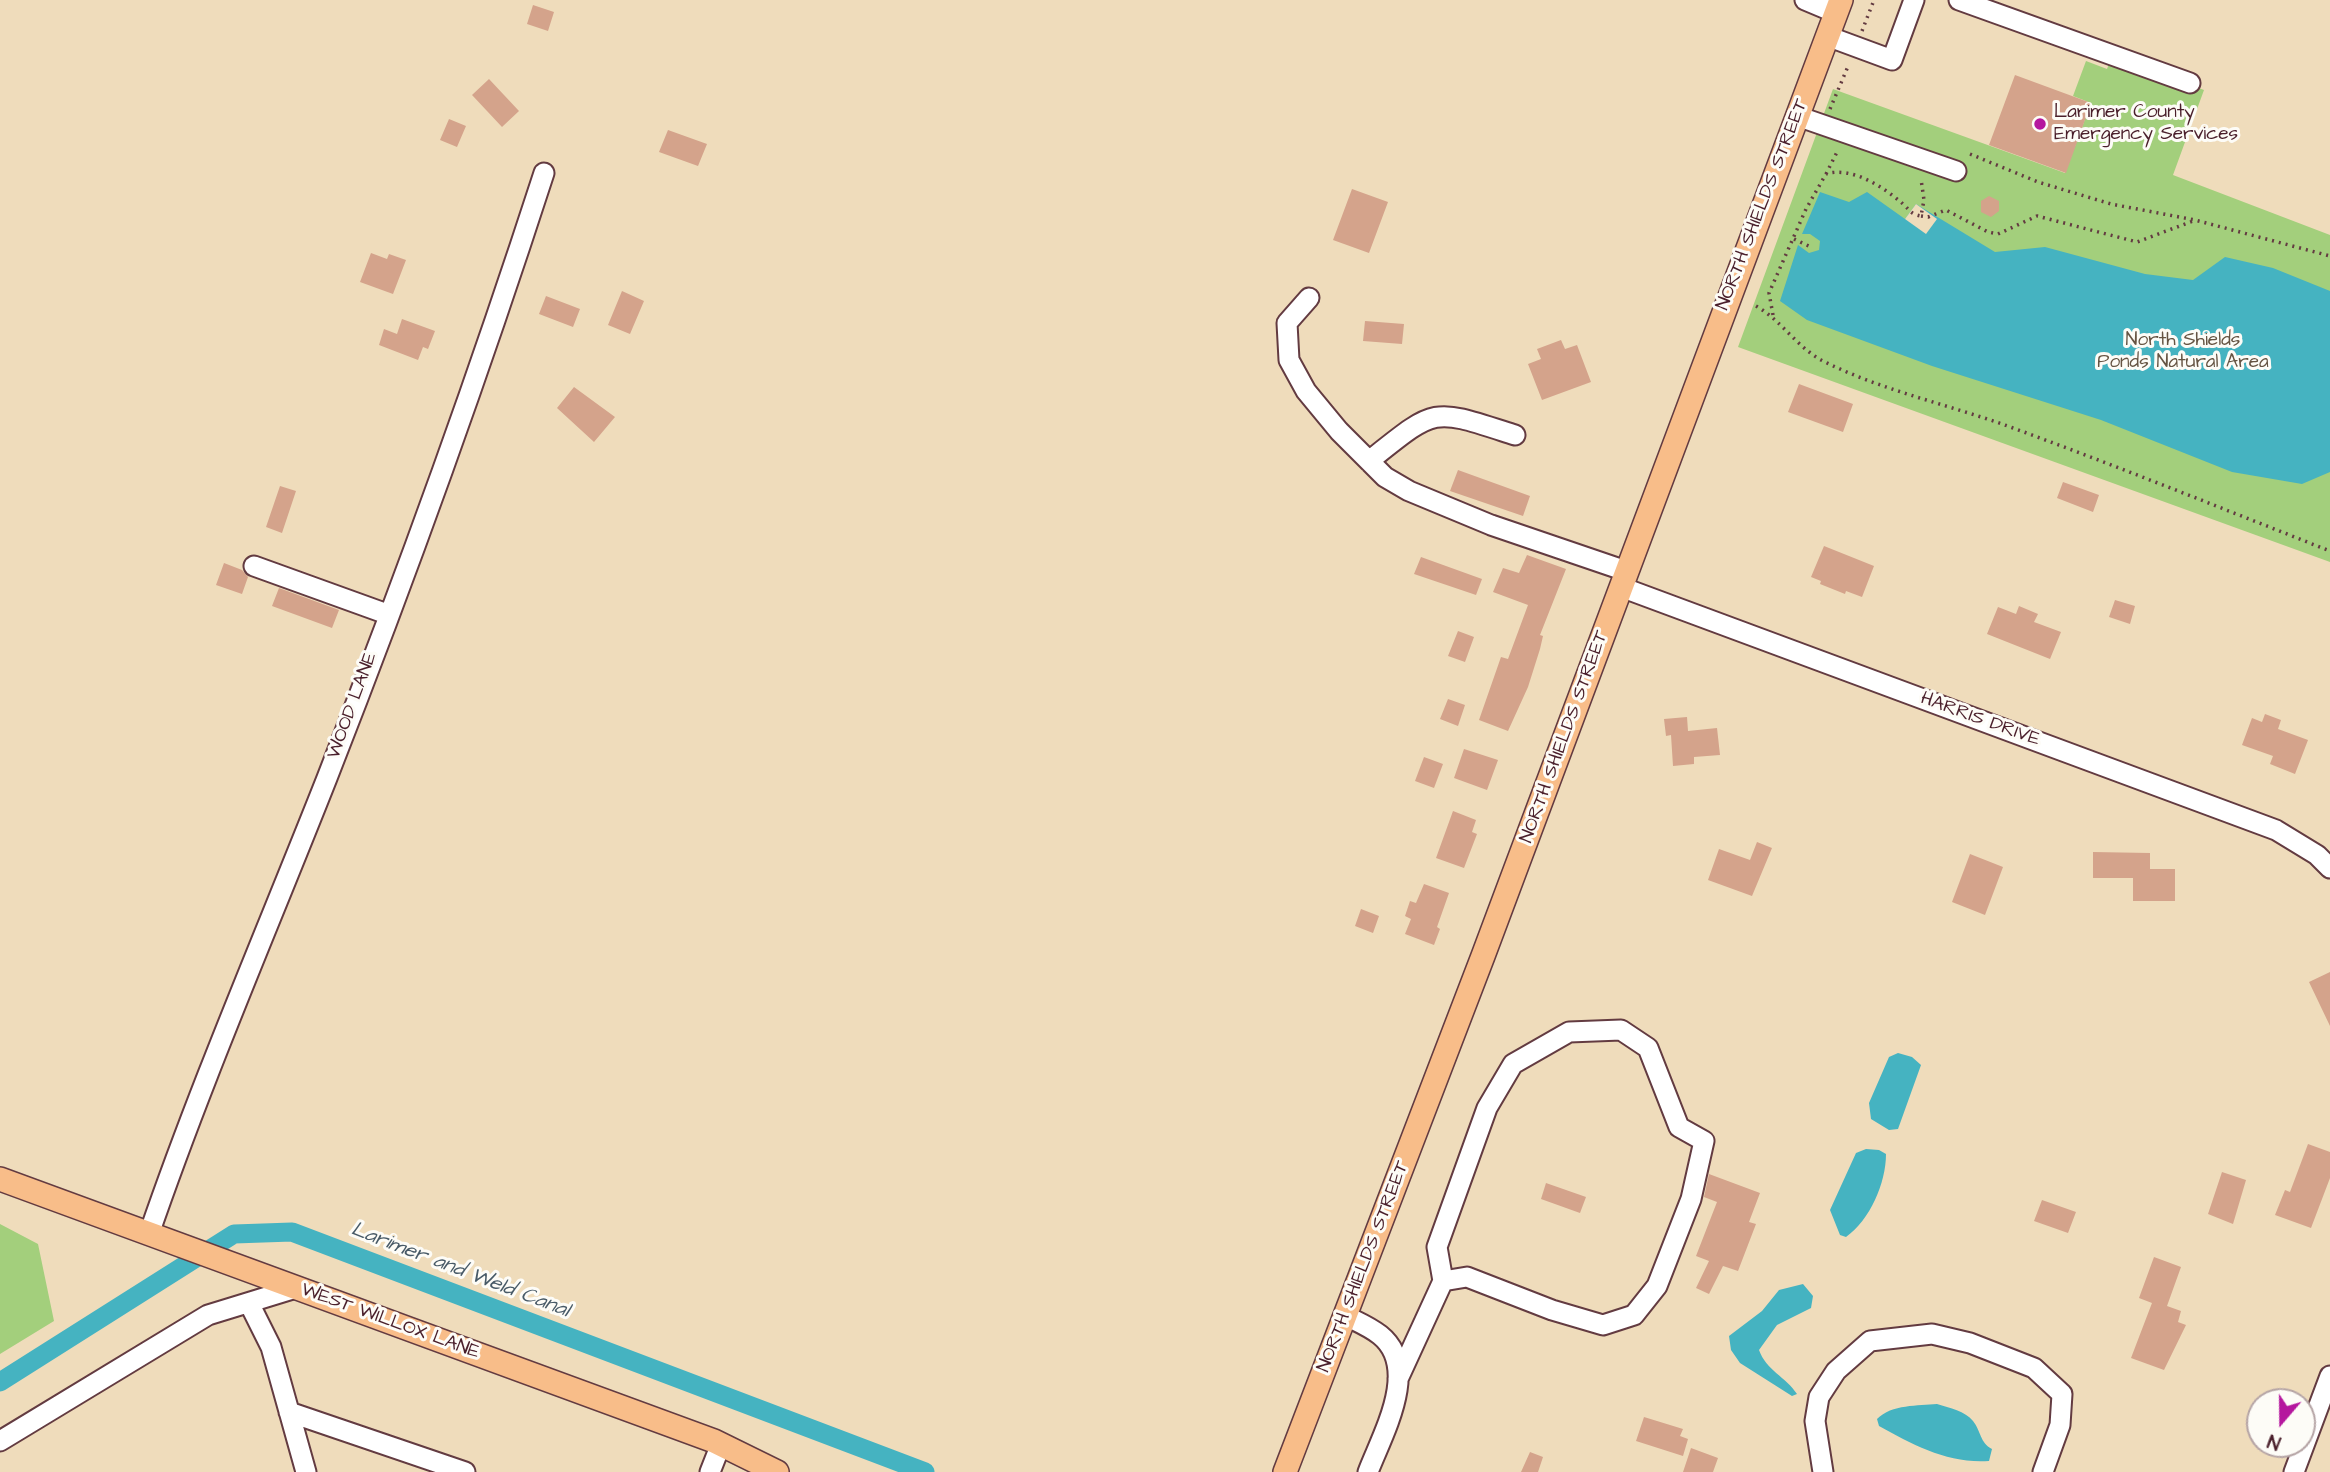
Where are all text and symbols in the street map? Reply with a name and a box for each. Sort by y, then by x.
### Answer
street label: NORTH SHIELDS STREET [1712,96,1814,314]
place label: Larimer County Emergency Services [2054,102,2238,146]
marker: Larimer County Emergency Services [2032,116,2048,132]
park label: North Shields Ponds Natural Area [2097,330,2269,374]
street label: NORTH SHIELDS STREET [1516,628,1614,846]
street label: WOOD LANE [323,650,383,762]
street label: HARRIS DRIVE [1917,688,2043,752]
street label: NORTH SHIELDS STREET [1313,1158,1415,1376]
water label: Larimer and Weld Canal [347,1218,573,1324]
street label: WEST WILLOX LANE [298,1279,482,1365]
north arrow [2246,1388,2316,1458]
text: N [2264,1427,2285,1456]

